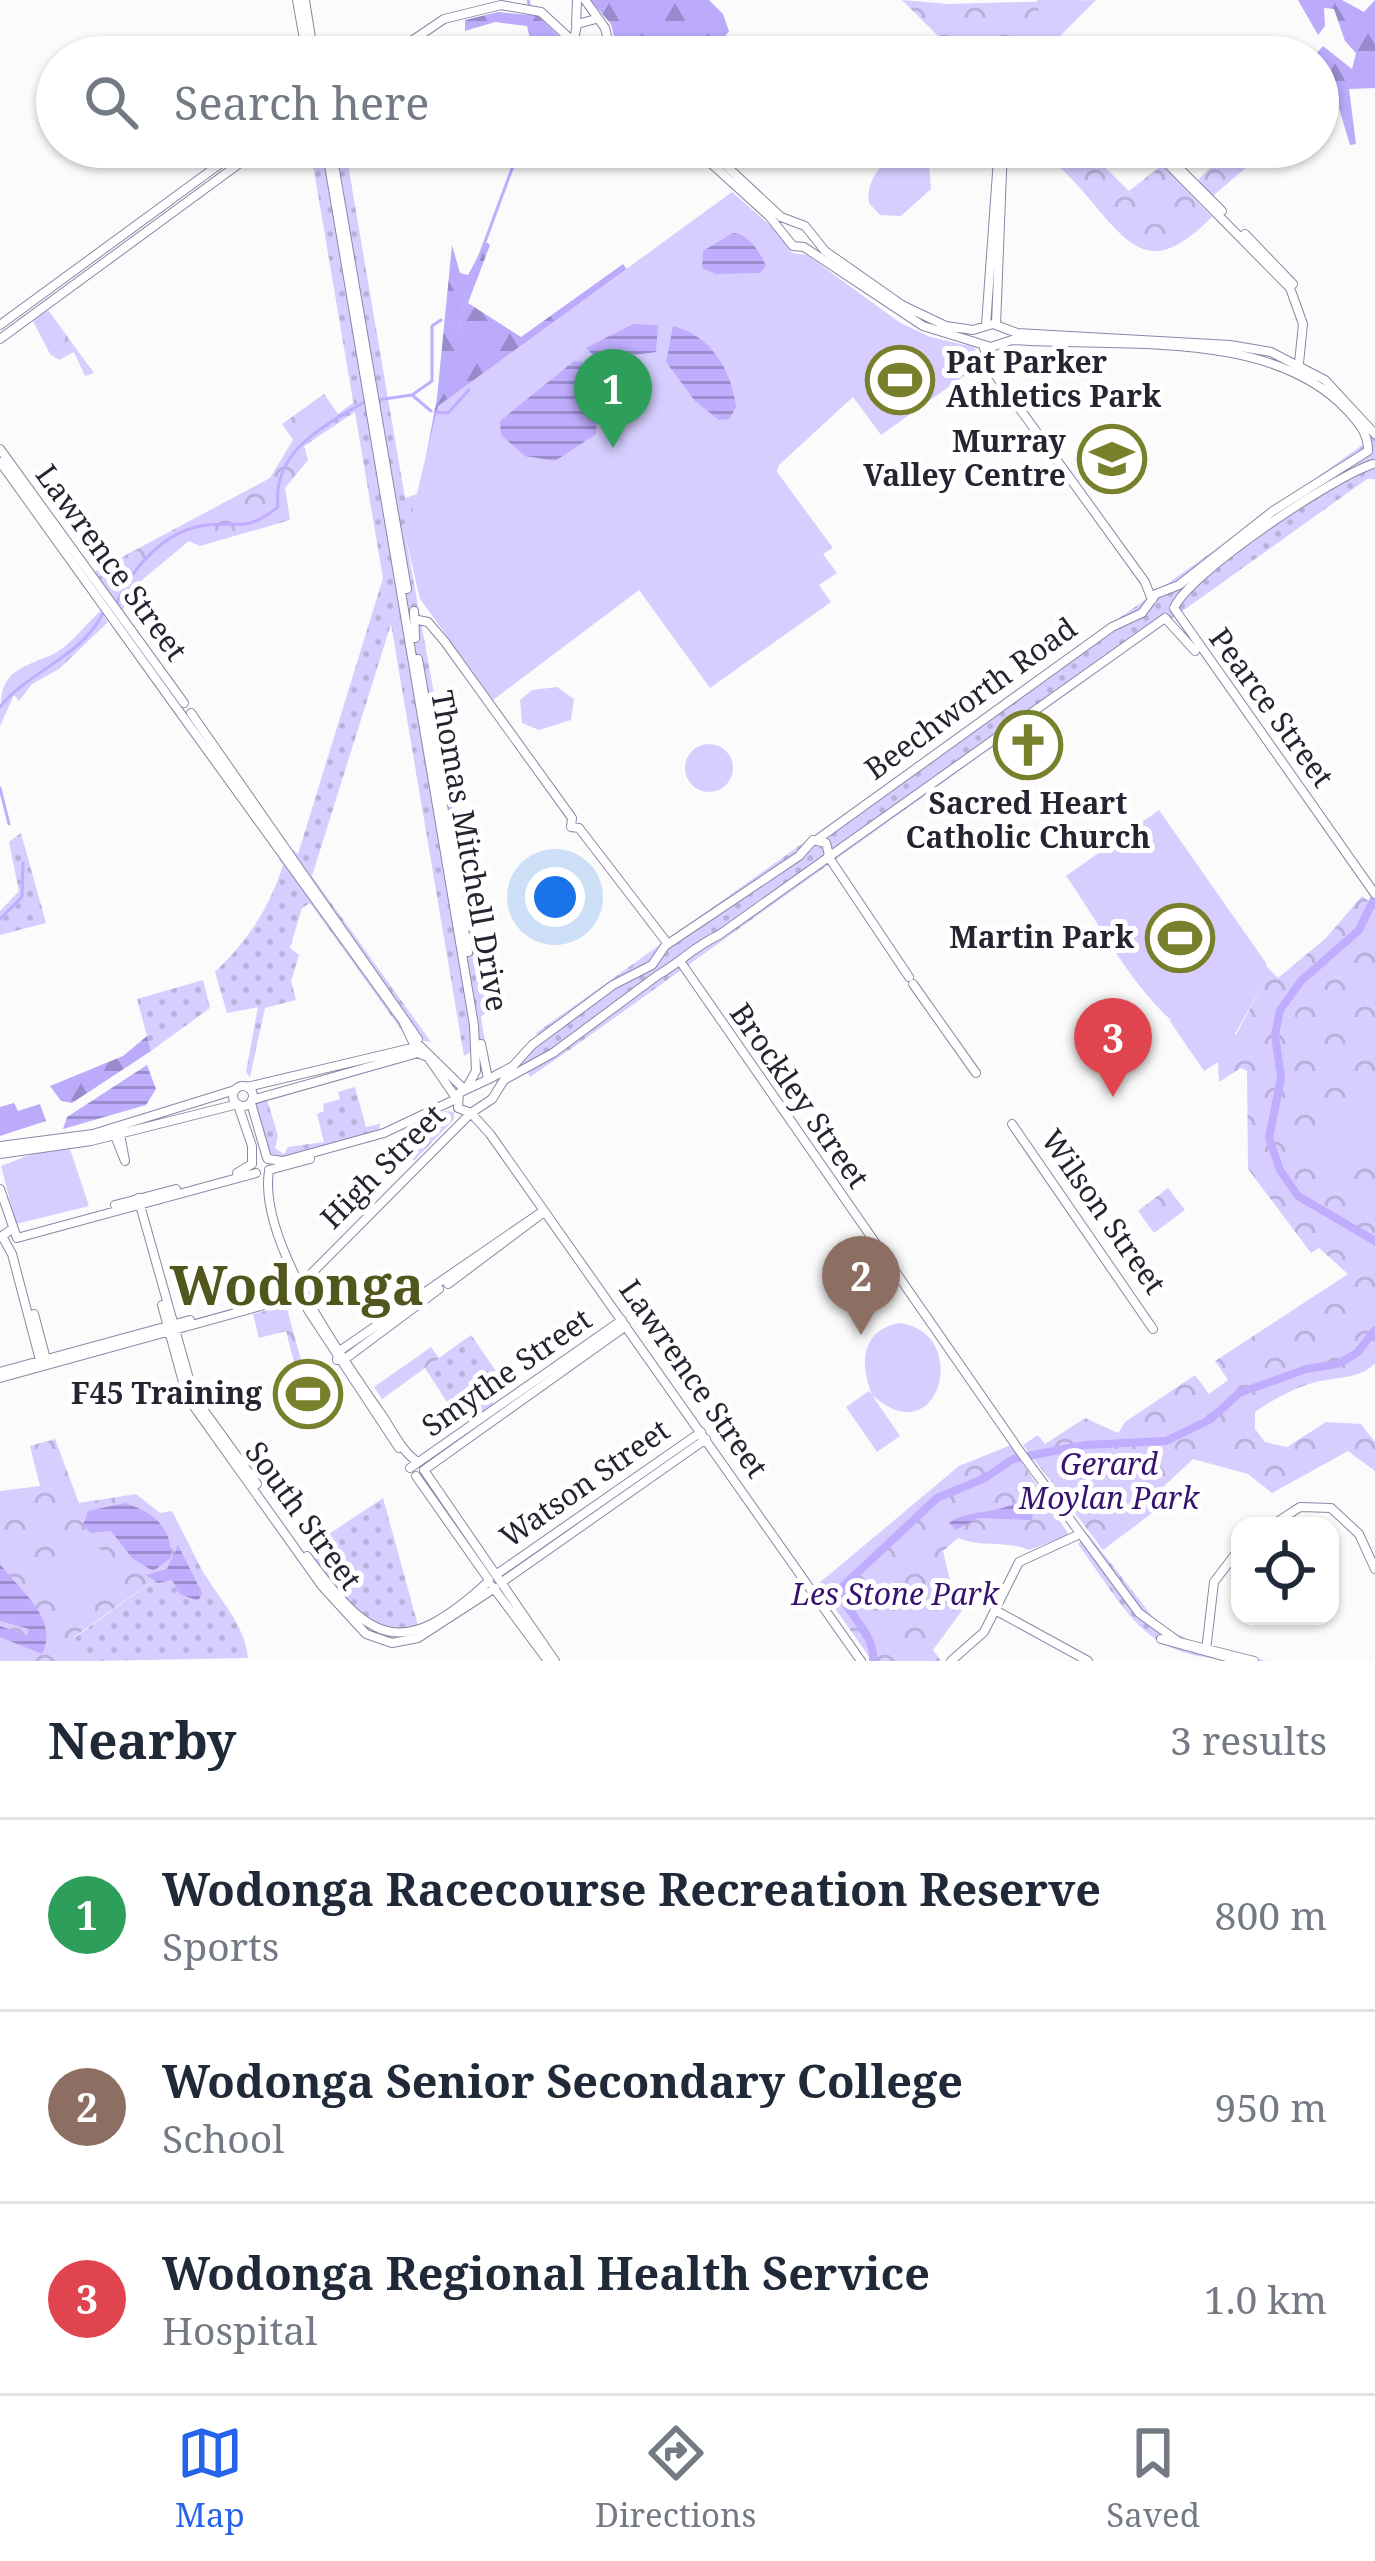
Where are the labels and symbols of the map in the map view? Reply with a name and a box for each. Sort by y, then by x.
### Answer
place label: Pat Parker Athletics Park [946,341,1162,416]
sports icon: Pat Parker Athletics Park [865,345,935,415]
pin: 1 [574,349,652,448]
place label: Murray Valley Centre [863,420,1067,495]
school or university icon: Murray Valley Centre [1077,424,1147,494]
street label: Lawrence Street [27,456,197,669]
street label: Beechworth Road [856,607,1084,789]
street label: Pearce Street [1201,619,1344,795]
street label: Thomas Mitchell Drive [422,687,519,1014]
church icon: Sacred Heart Catholic Church [993,710,1063,780]
place label: Sacred Heart Catholic Church [906,782,1150,857]
your location [525,867,585,927]
sports icon: Martin Park [1145,903,1215,973]
place label: Martin Park [949,916,1135,957]
street label: Brockley Street [721,994,879,1196]
pin: 3 [1074,998,1152,1097]
street label: High Street [311,1095,453,1237]
street label: Wilson Street [1032,1121,1176,1302]
pin: 2 [822,1236,900,1335]
district label: Wodonga [170,1247,424,1321]
street label: Lawrence Street [611,1271,778,1485]
street label: Smythe Street [413,1298,599,1445]
sports icon: F45 Training [273,1359,343,1429]
place label: F45 Training [71,1372,262,1413]
street label: Watson Street [491,1409,677,1556]
street label: South Street [237,1433,372,1597]
park label: Gerard Moylan Park [1018,1443,1200,1518]
park label: Les Stone Park [790,1573,1000,1614]

